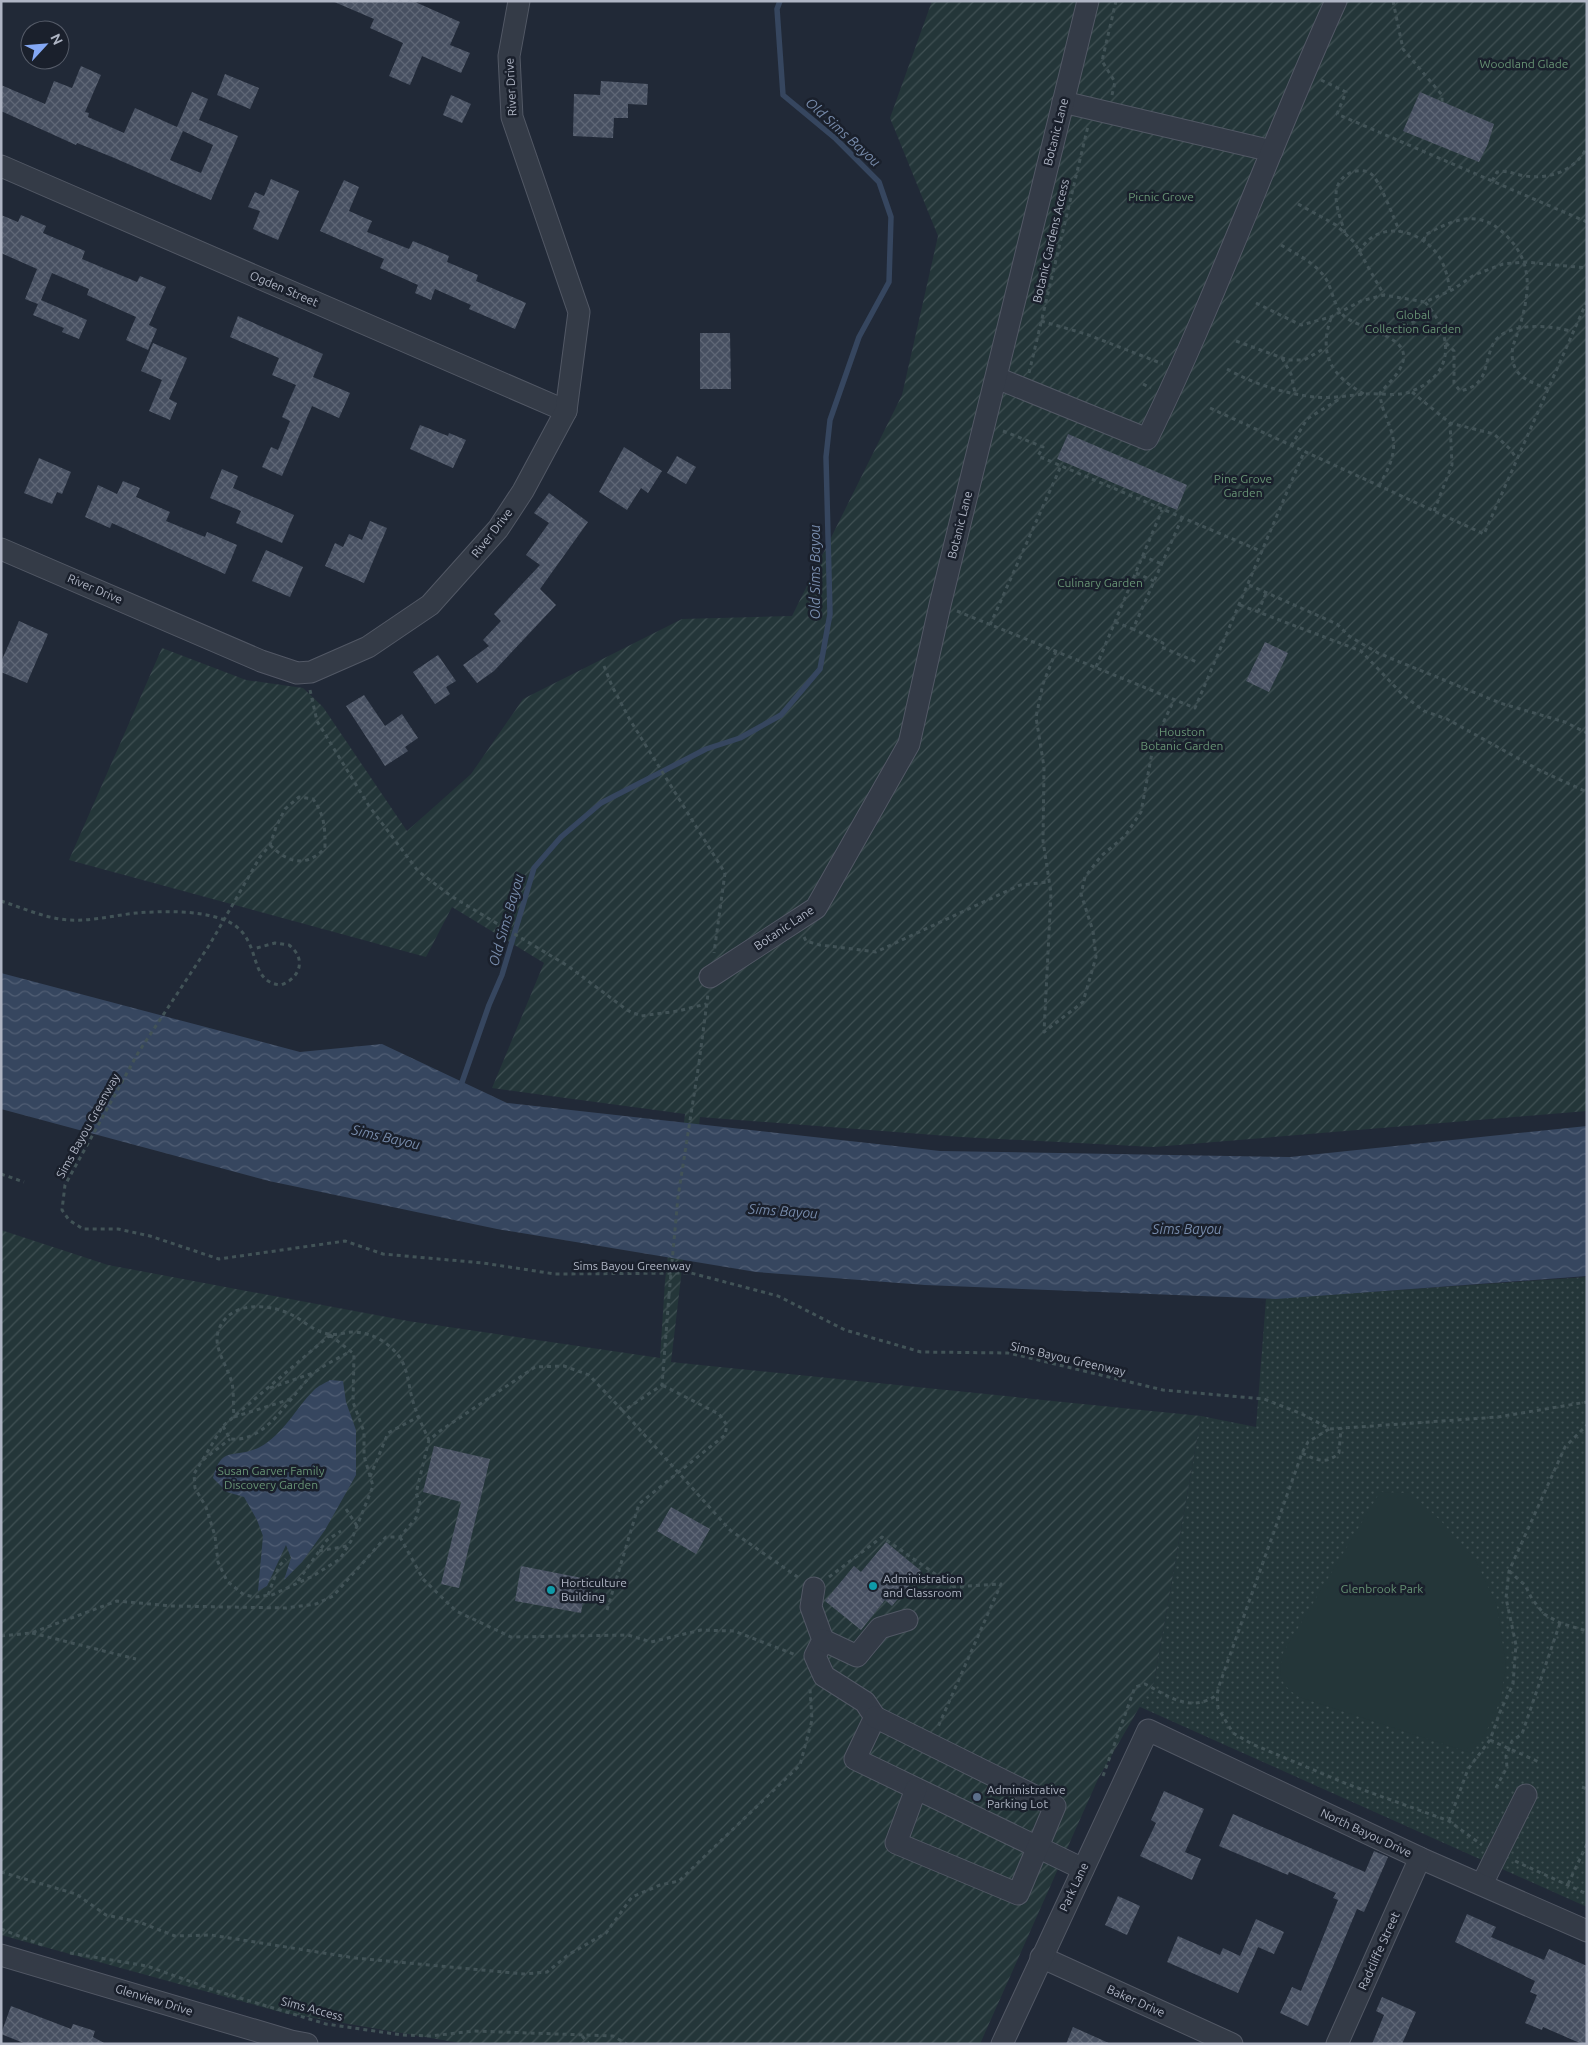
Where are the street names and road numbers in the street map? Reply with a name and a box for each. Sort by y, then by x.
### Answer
street label: River Drive [502,57,519,117]
street label: Botanic Lane [1041,97,1070,167]
street label: Botanic Gardens Access [1030,178,1071,304]
street label: Ogden Street [248,268,321,309]
street label: Botanic Lane [945,490,974,560]
street label: River Drive [468,506,515,560]
street label: River Drive [66,571,125,606]
street label: Botanic Lane [751,903,816,952]
street label: Sims Bayou Greenway [53,1071,122,1180]
street label: Sims Bayou Greenway [573,1259,691,1272]
street label: Sims Bayou Greenway [1009,1339,1127,1378]
street label: North Bayou Drive [1319,1806,1414,1859]
street label: Park Lane [1057,1860,1091,1913]
street label: Radcliffe Street [1355,1909,1402,1992]
street label: Glenview Drive [114,1982,194,2017]
street label: Baker Drive [1105,1982,1167,2019]
street label: Sims Access [280,1994,344,2023]

